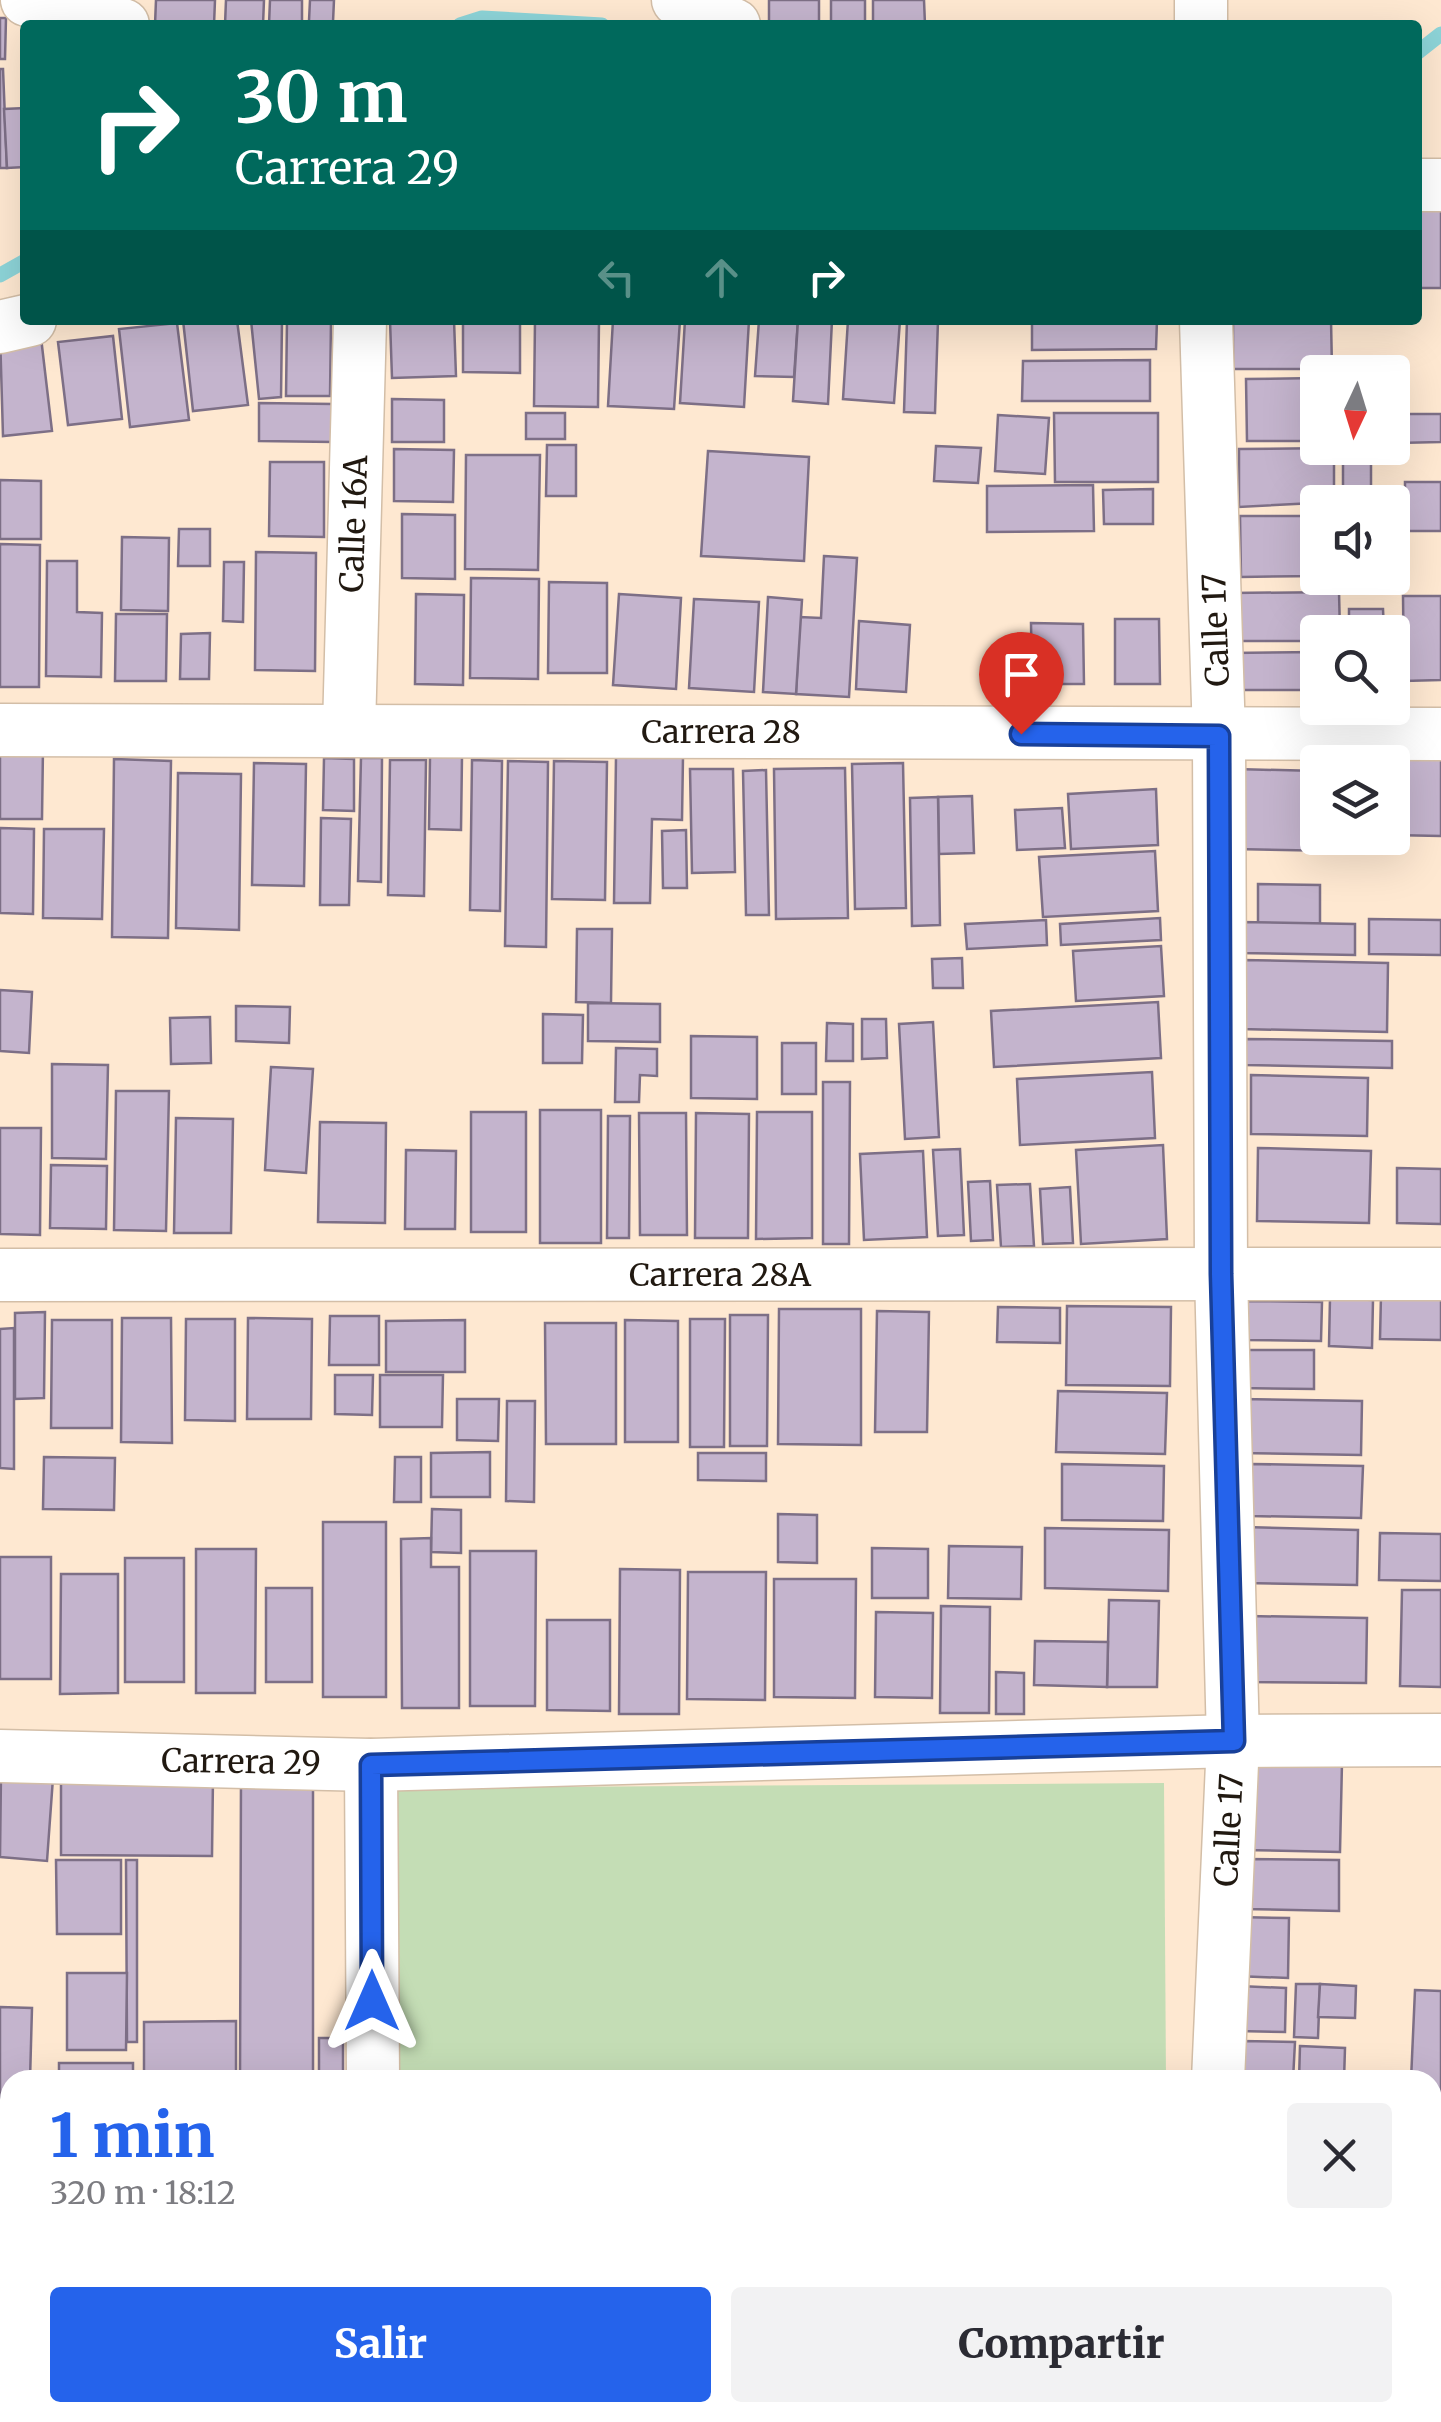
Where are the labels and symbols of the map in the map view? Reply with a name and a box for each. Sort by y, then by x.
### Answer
north arrow [1300,355,1410,465]
street label: Calle 16A [332,454,376,593]
street label: Calle 17 [1194,573,1238,687]
pin [979,632,1064,735]
street label: Carrera 28 [641,712,801,752]
street label: Carrera 28A [629,1255,811,1295]
street label: Carrera 29 [161,1741,321,1783]
street label: Calle 17 [1206,1772,1252,1888]
position arrow [320,1949,424,2053]

